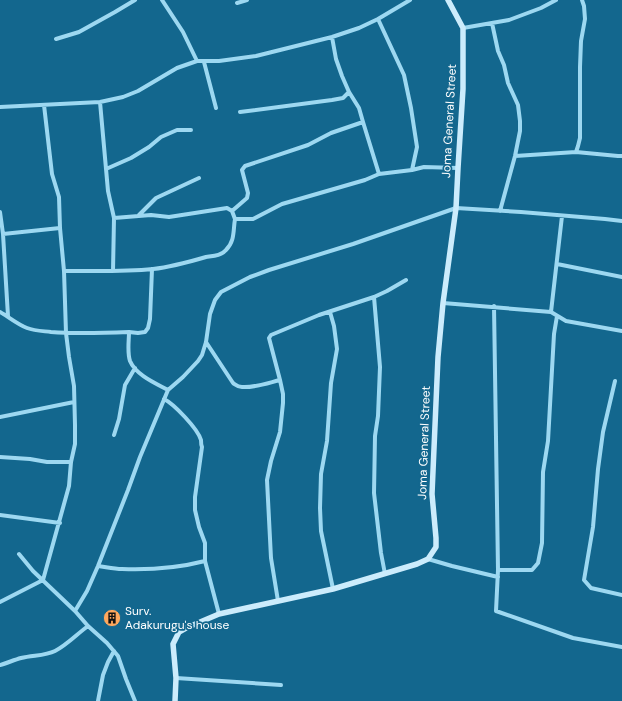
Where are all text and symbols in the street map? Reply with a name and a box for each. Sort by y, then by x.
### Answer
street label: Joma General Street [438,63,460,178]
street label: Joma General Street [414,385,434,500]
place label: Surv. Adakurugu's house [125,603,230,633]
building icon: Surv. Adakurugu's house [102,608,122,628]

